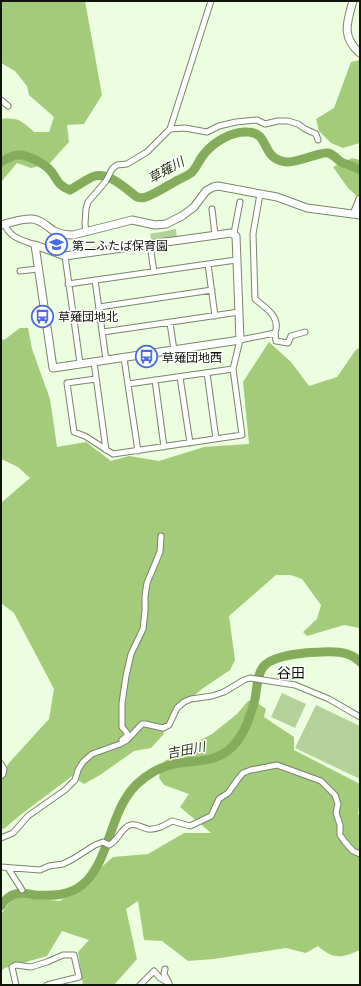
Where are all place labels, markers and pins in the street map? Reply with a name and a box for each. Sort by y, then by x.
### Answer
school or university icon: 第二ふたば保育園 [44,232,70,258]
place label: 第二ふたば保育園 [72,238,168,253]
bus stop icon: 草薙団地北 [30,303,56,329]
place label: 草薙団地北 [58,309,118,324]
bus stop icon: 草薙団地西 [133,344,159,370]
place label: 草薙団地西 [162,350,222,365]

